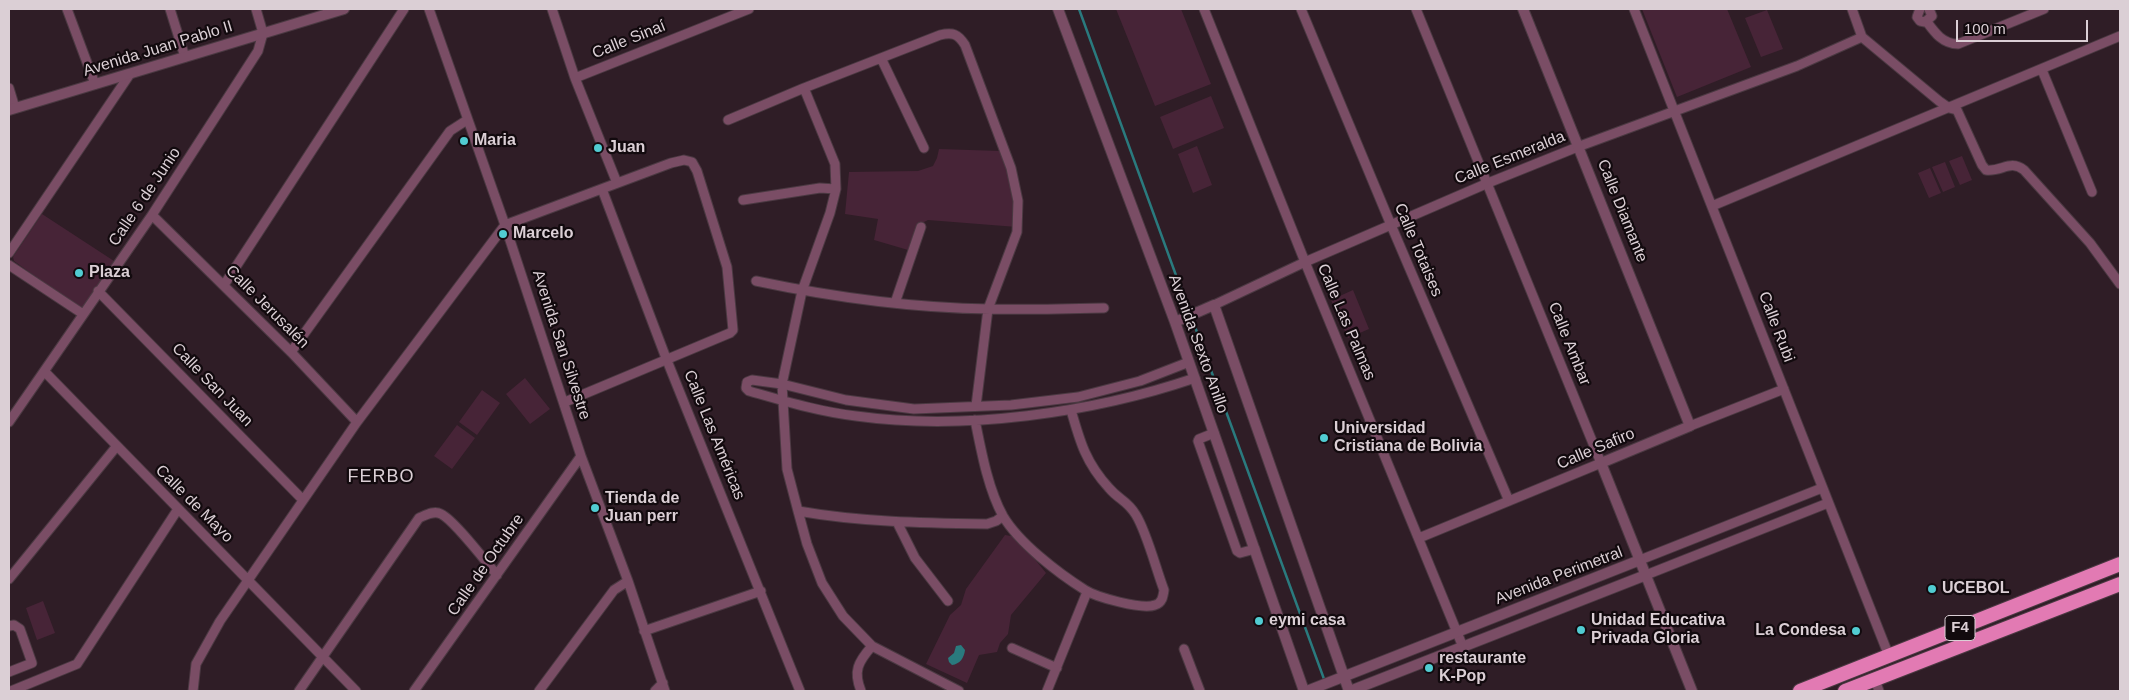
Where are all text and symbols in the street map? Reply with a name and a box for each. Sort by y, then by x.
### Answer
scale bar [1959,10,2092,42]
street label: Avenida Juan Pablo II [81,17,235,81]
street label: Calle Sinaí [590,17,668,63]
text: 100 m [1964,20,2006,37]
street label: Calle Esmeralda [1452,127,1568,189]
place label: Maria [474,131,516,151]
marker: Maria [458,135,470,147]
place label: Juan [608,138,645,158]
marker: Juan [592,142,604,154]
street label: Calle 6 de Junio [105,144,185,250]
street label: Calle Diamante [1593,157,1651,265]
street label: Calle Totaises [1390,200,1446,300]
place label: Marcelo [513,224,573,244]
marker: Marcelo [497,228,509,240]
street label: Calle Jerusalén [221,261,313,353]
street label: Calle Las Palmas [1313,261,1379,383]
place label: Plaza [89,263,130,283]
marker: Plaza [73,267,85,279]
street label: Avenida San Silvestre [528,268,594,422]
street label: Avenida Sexto Anillo [1164,272,1232,416]
street label: Calle Rubi [1754,289,1798,365]
street label: Calle Ambar [1544,300,1594,388]
street label: Calle San Juan [167,339,257,431]
street label: Calle Las Américas [679,368,749,502]
place label: Universidad Cristiana de Bolivia [1334,419,1482,457]
street label: Calle Safiro [1554,424,1638,474]
marker: Universidad Cristiana de Bolivia [1318,432,1330,444]
street label: Calle de Mayo [151,461,237,547]
district label: FERBO [347,466,415,488]
place label: Tienda de Juan perr [605,489,679,527]
marker: Tienda de Juan perr [589,502,601,514]
street label: Calle de Octubre [444,510,528,620]
street label: Avenida Perimetral [1493,543,1625,609]
place label: UCEBOL [1942,579,2010,599]
marker: UCEBOL [1926,583,1938,595]
place label: eymi casa [1269,611,1346,631]
place label: Unidad Educativa Privada Gloria [1591,611,1725,649]
marker: eymi casa [1253,615,1265,627]
road number: F4 [1945,616,1975,640]
place label: La Condesa [1755,621,1846,641]
marker: Unidad Educativa Privada Gloria [1575,624,1587,636]
marker: La Condesa [1850,625,1862,637]
place label: restaurante K-Pop [1439,649,1526,687]
marker: restaurante K-Pop [1423,662,1435,674]

